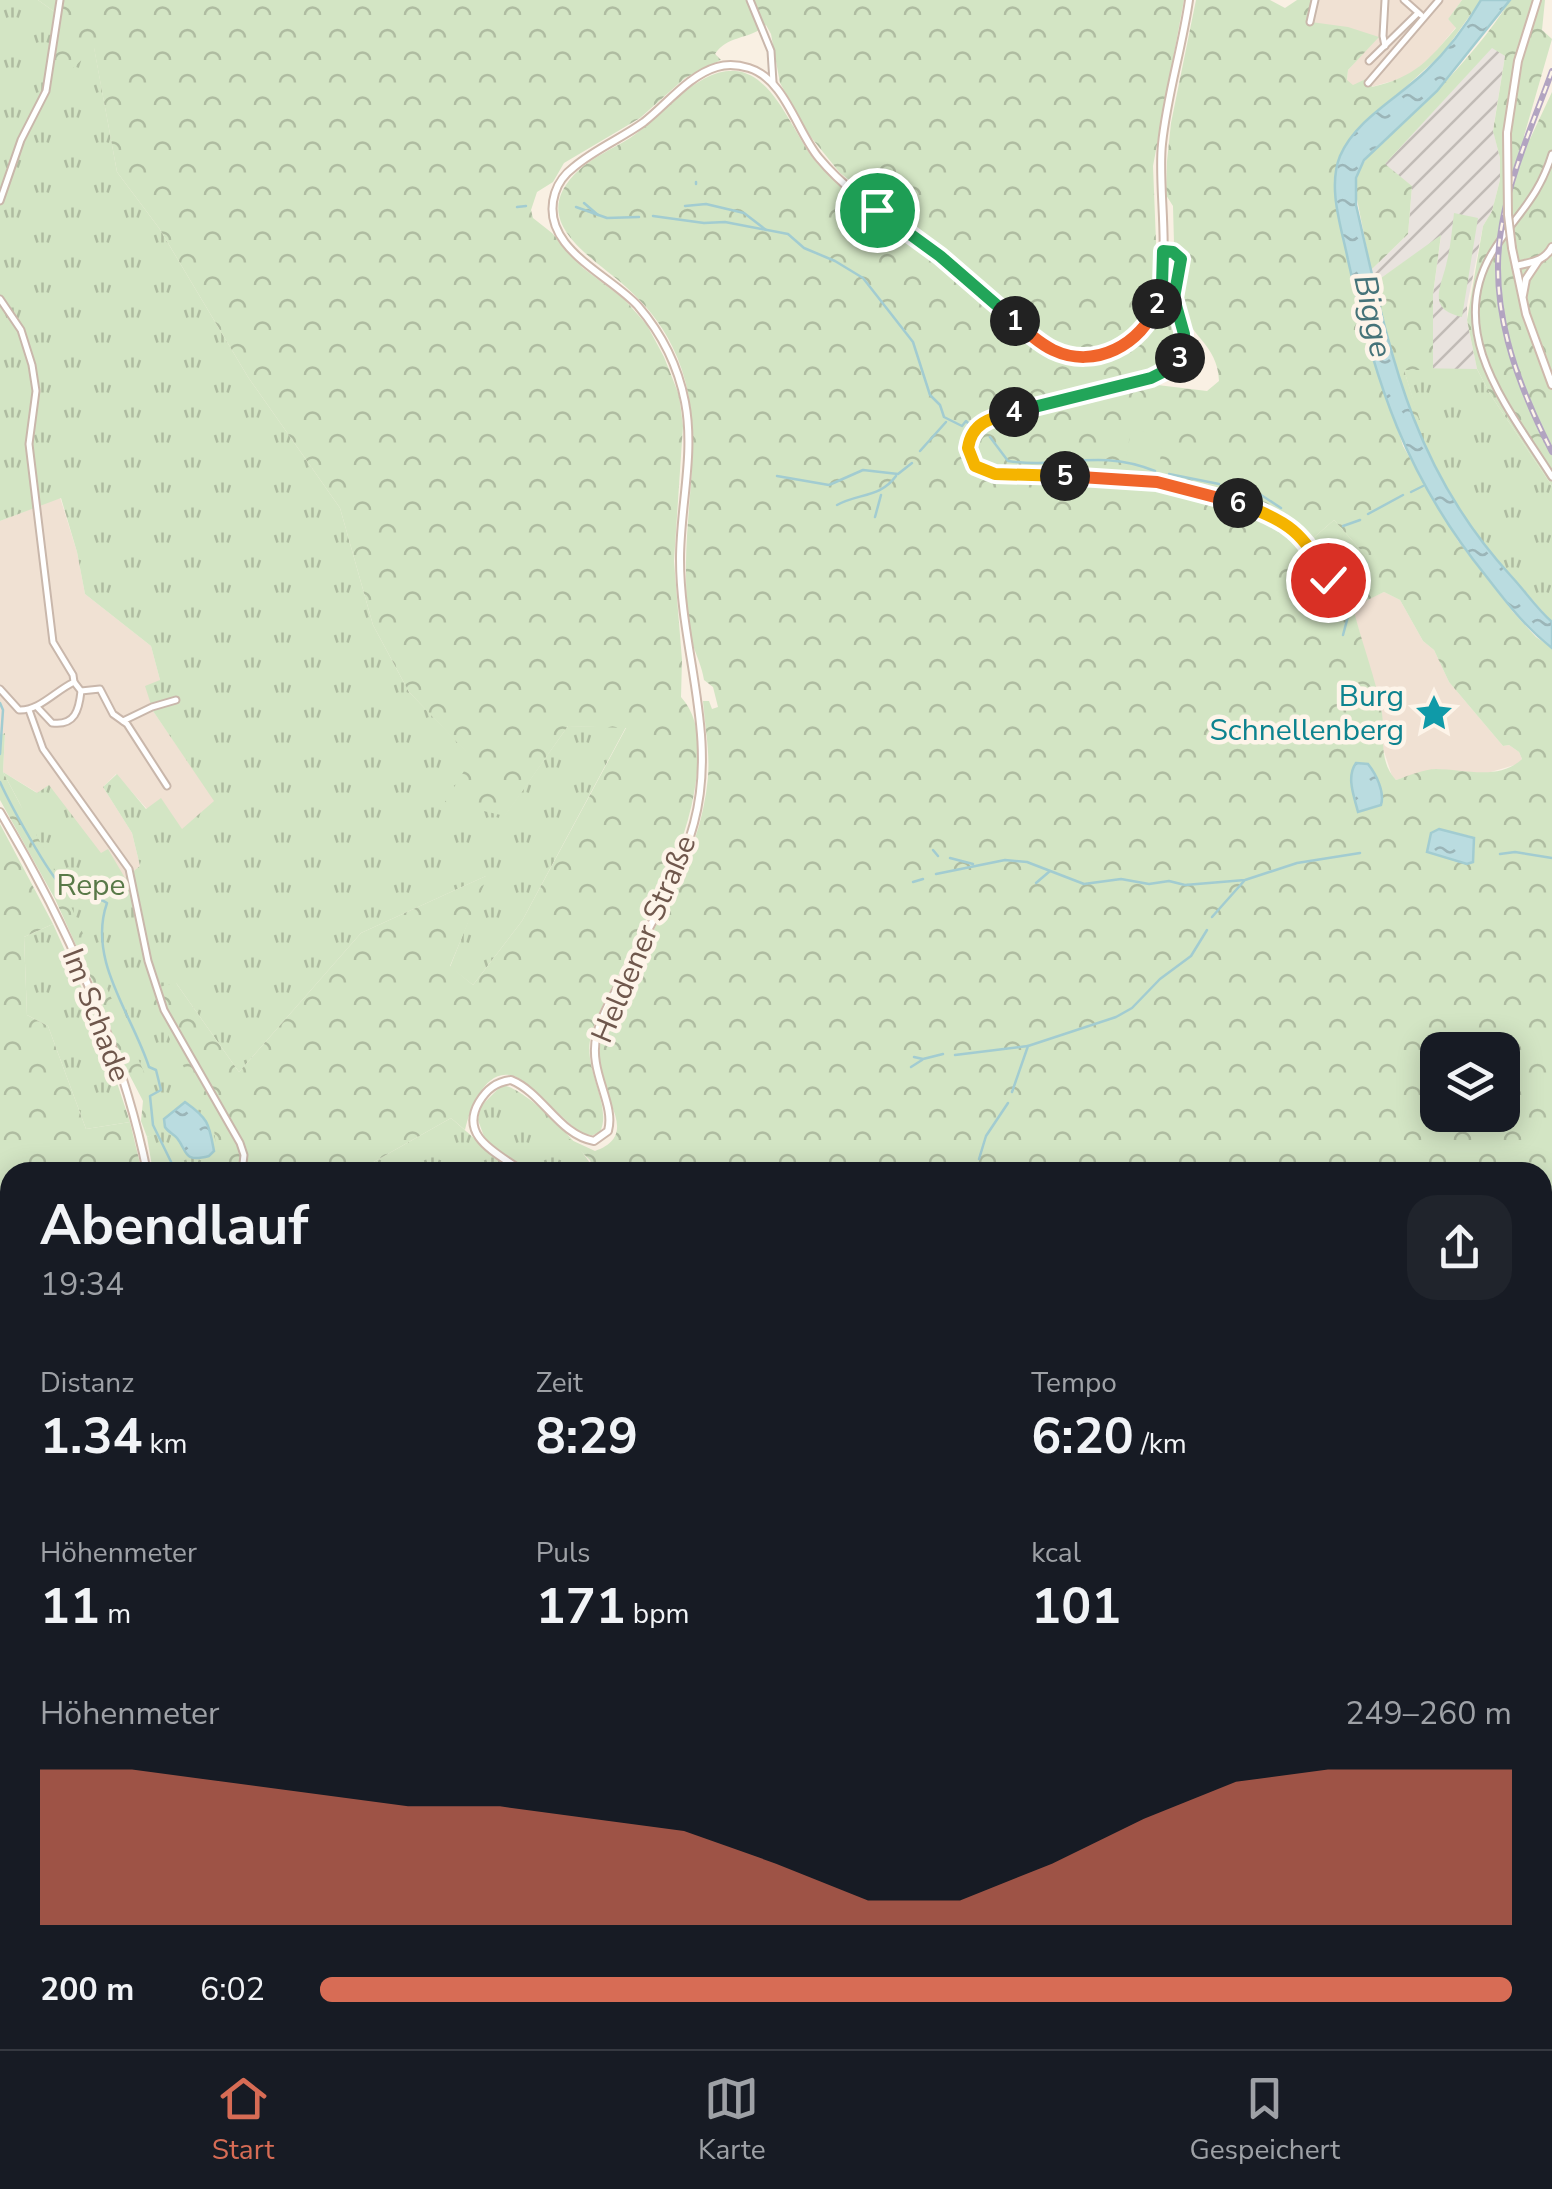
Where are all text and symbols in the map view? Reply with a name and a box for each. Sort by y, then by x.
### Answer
pin [835,168,920,253]
icon: arrive [850,183,905,238]
water label: Bigge [1343,271,1403,361]
pin: 2 [1132,279,1182,329]
text: 2 [1149,285,1165,323]
pin: 1 [990,296,1040,346]
text: 1 [1007,302,1023,340]
pin: 3 [1155,333,1205,383]
text: 3 [1172,339,1188,377]
pin: 4 [989,387,1039,437]
text: 4 [1006,393,1022,431]
pin: 5 [1040,451,1090,501]
text: 5 [1057,457,1073,495]
pin: 6 [1213,478,1263,528]
text: 6 [1230,484,1246,522]
pin [1286,538,1371,623]
icon: check [1301,553,1356,608]
place label: Burg Schnellenberg [1209,676,1404,751]
place icon: Burg Schnellenberg [1413,692,1455,734]
street label: Heldener Straße [582,829,706,1049]
park label: Repe [56,865,126,906]
street label: Im Schade [52,942,140,1088]
map controls [1420,1032,1520,1132]
button: layers [1420,1032,1520,1132]
text: Abendlauf [40,1188,308,1263]
button: share [1407,1195,1512,1300]
text: 19:34 [40,1263,124,1306]
text: Distanz [40,1364,134,1402]
text: Zeit [536,1364,583,1402]
text: Tempo [1031,1364,1117,1402]
text: 1.34 [40,1402,142,1471]
text: 8:29 [536,1402,638,1471]
text: 6:20 [1031,1402,1134,1471]
text: km [142,1425,188,1463]
text: /km [1134,1425,1187,1463]
text: Höhenmeter [40,1534,197,1572]
text: Puls [536,1534,591,1572]
text: kcal [1031,1534,1081,1572]
text: 11 [40,1572,100,1641]
text: 171 [536,1572,626,1641]
text: 101 [1031,1572,1121,1641]
text: m [100,1595,131,1633]
text: bpm [626,1595,689,1633]
text: Höhenmeter [40,1692,219,1735]
text: 249–260 m [1345,1692,1512,1735]
text: 200 m [40,1968,134,2011]
text: 6:02 [200,1968,265,2011]
tab: Start [212,2071,274,2169]
tab: Karte [698,2071,766,2169]
tab: Gespeichert [1189,2071,1340,2169]

